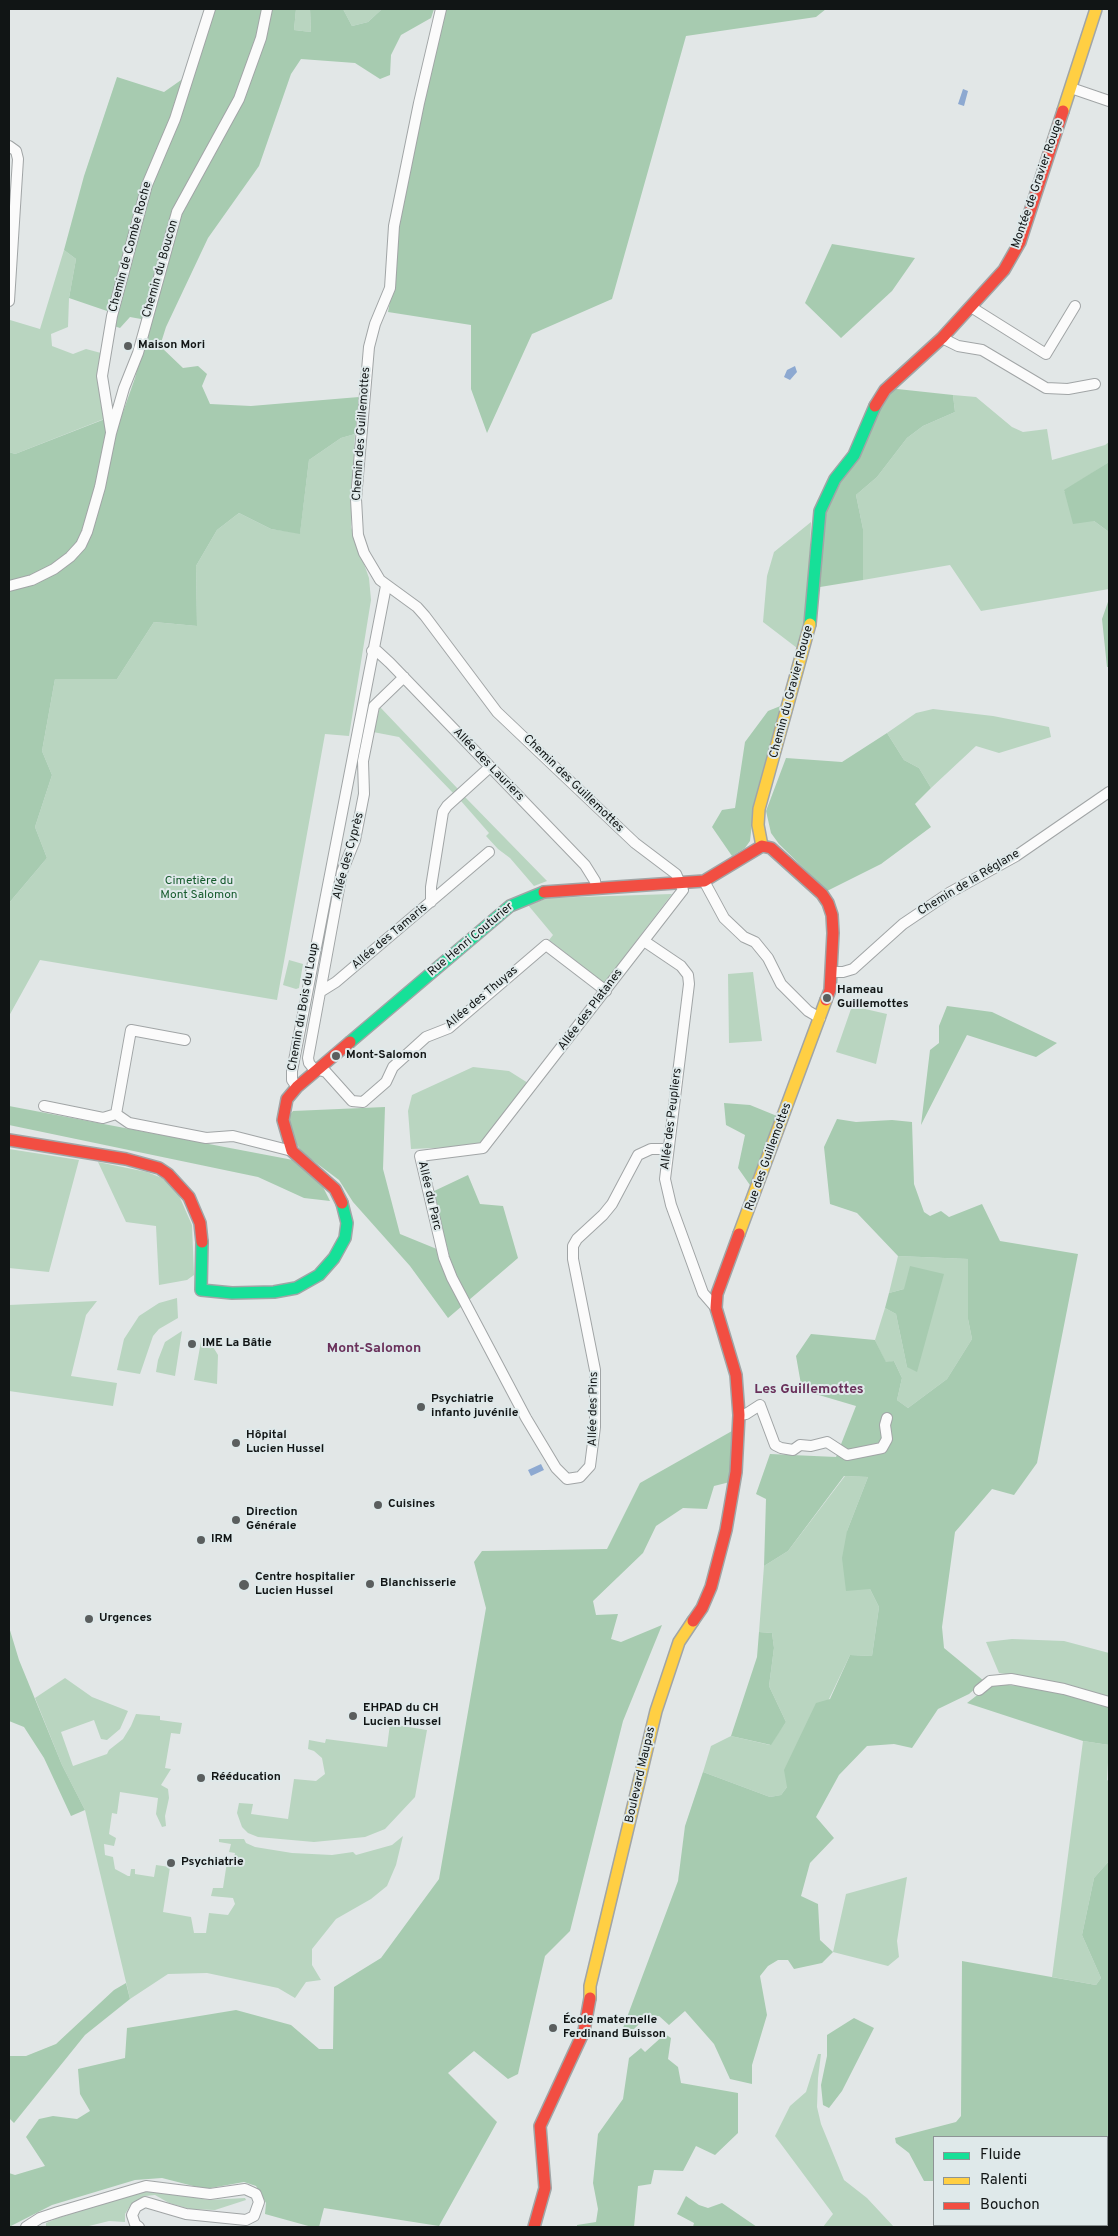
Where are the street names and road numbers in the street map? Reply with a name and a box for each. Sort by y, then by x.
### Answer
street label: Montée de Gravier Rouge [1009,118,1067,250]
street label: Chemin de Combe Roche [107,180,155,314]
street label: Chemin du Boucon [140,218,182,320]
street label: Chemin des Guillemottes [350,367,374,501]
street label: Chemin du Gravier Rouge [767,624,817,760]
street label: Allée des Lauriers [449,725,527,805]
street label: Chemin des Guillemottes [520,732,626,836]
street label: Allée des Cyprès [330,811,368,901]
street label: Chemin de la Réglane [915,847,1023,919]
street label: Rue Henri Couturier [425,900,517,980]
street label: Allée des Tamaris [349,901,431,973]
street label: Chemin du Bois du Loup [286,942,322,1072]
street label: Allée des Thuyas [443,963,521,1033]
street label: Allée des Platanes [556,966,626,1054]
street label: Allée des Peupliers [659,1067,685,1171]
street label: Rue des Guillemottes [743,1101,795,1213]
street label: Allée du Parc [414,1160,444,1232]
street label: Allée des Pins [586,1372,602,1446]
street label: Boulevard Maupas [623,1725,659,1825]

